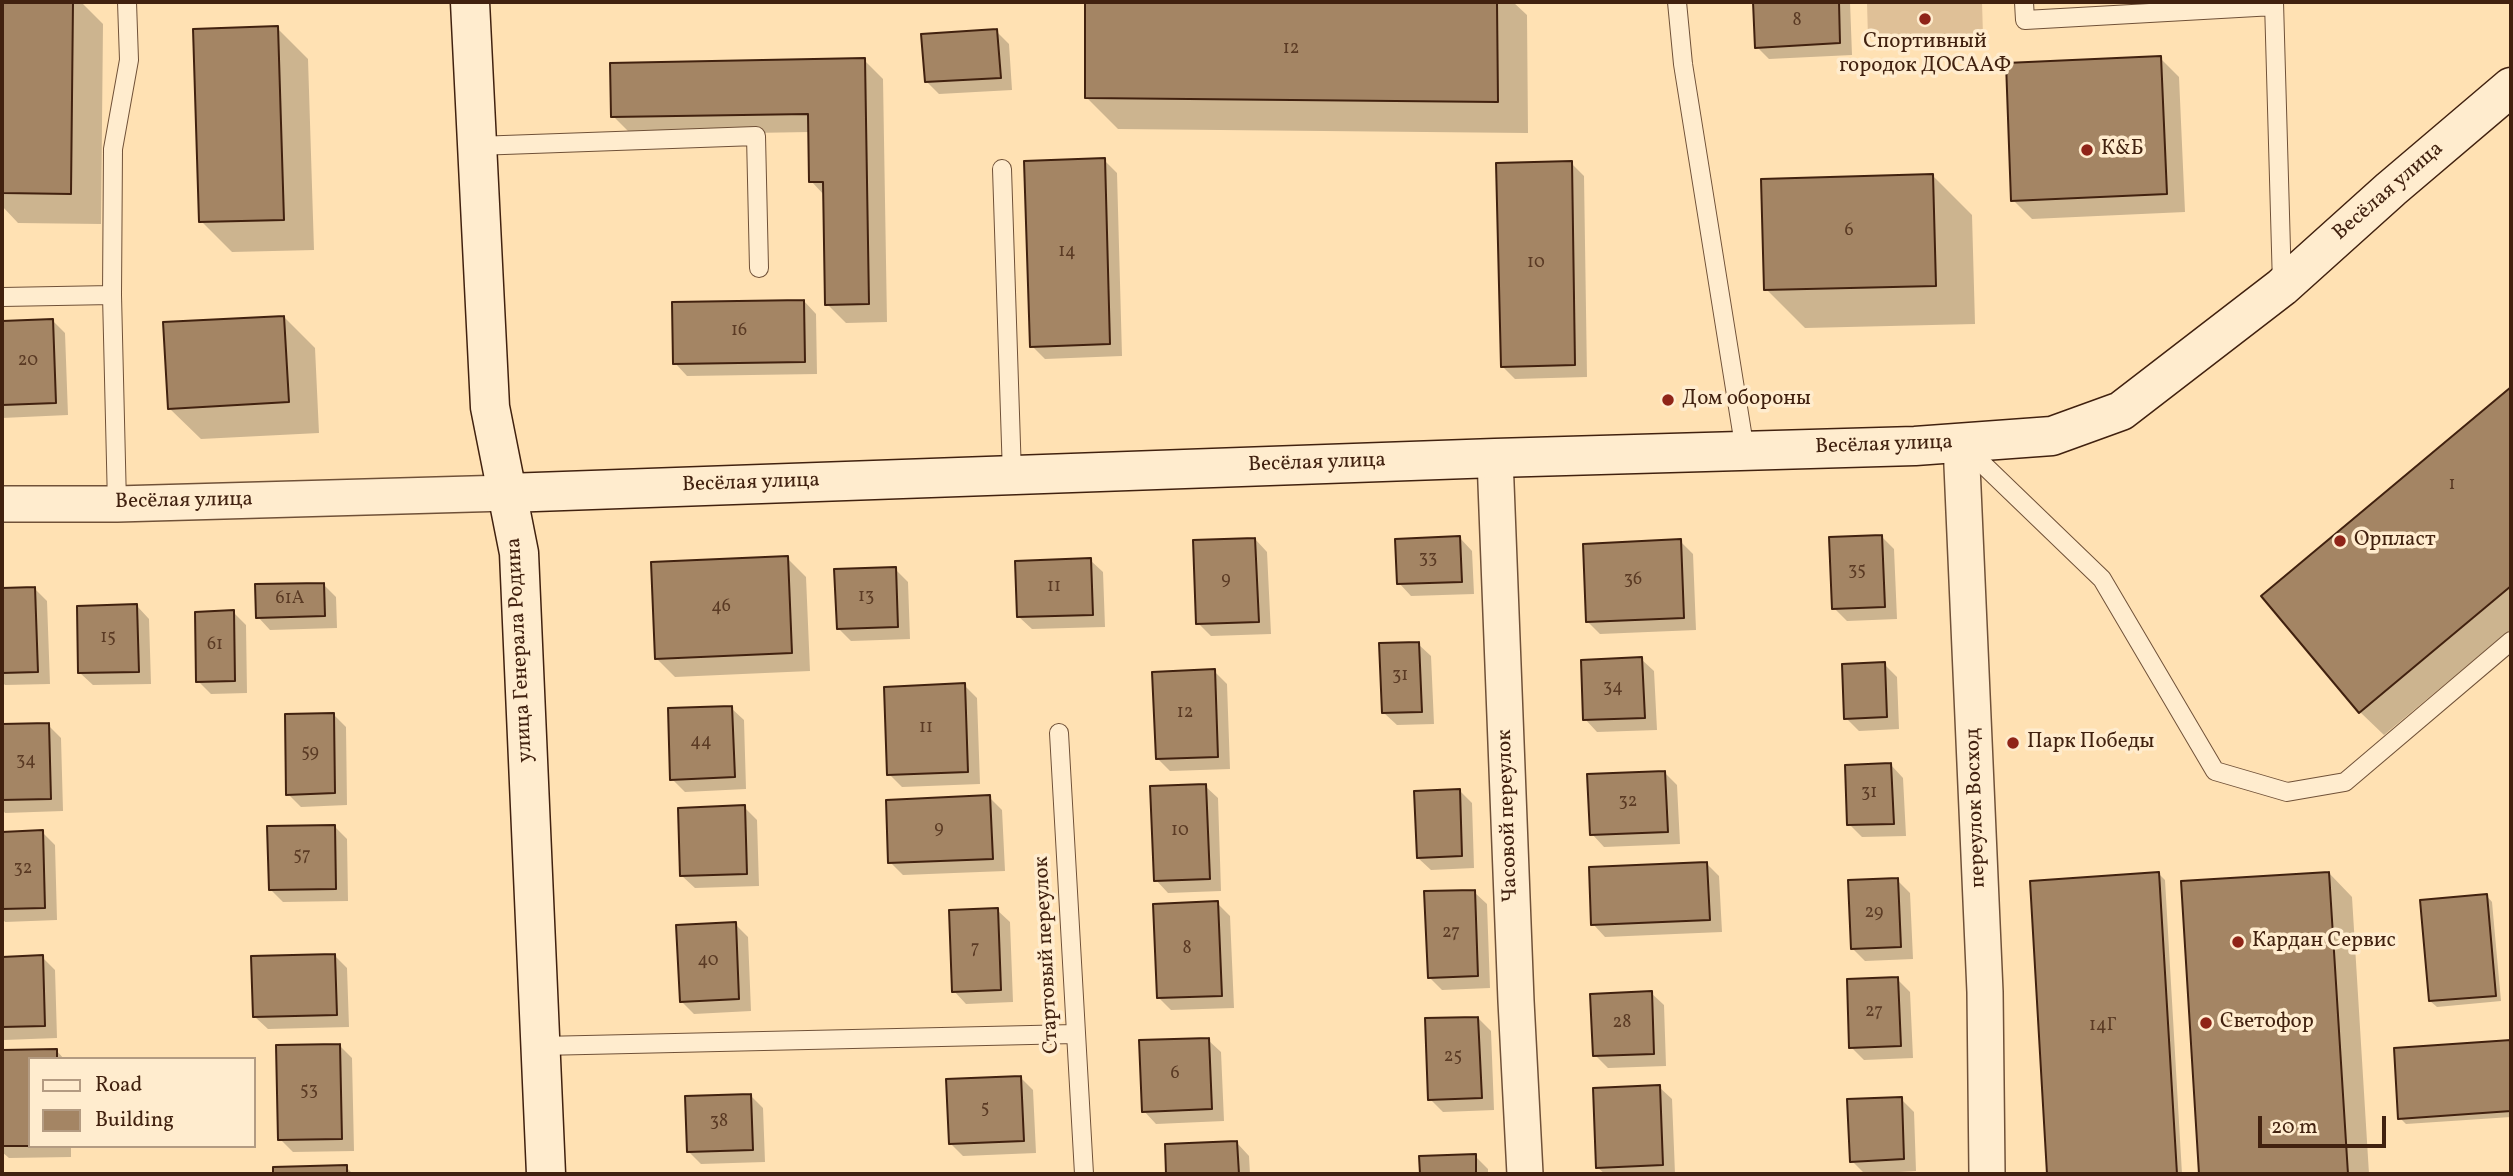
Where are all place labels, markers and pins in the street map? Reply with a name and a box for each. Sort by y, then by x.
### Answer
marker: Спортивный городок ДОСААФ [1917,11,1933,27]
place label: Спортивный городок ДОСААФ [1839,30,2011,80]
place label: К&Б [2101,137,2144,163]
marker: К&Б [2079,142,2095,158]
place label: Дом обороны [1682,387,1811,413]
marker: Дом обороны [1660,392,1676,408]
place label: Орпласт [2354,528,2436,554]
marker: Орпласт [2332,533,2348,549]
place label: Парк Победы [2027,730,2154,756]
marker: Парк Победы [2005,735,2021,751]
place label: Кардан Сервис [2252,929,2396,955]
marker: Кардан Сервис [2230,934,2246,950]
place label: Светофор [2220,1010,2314,1036]
marker: Светофор [2198,1015,2214,1031]

